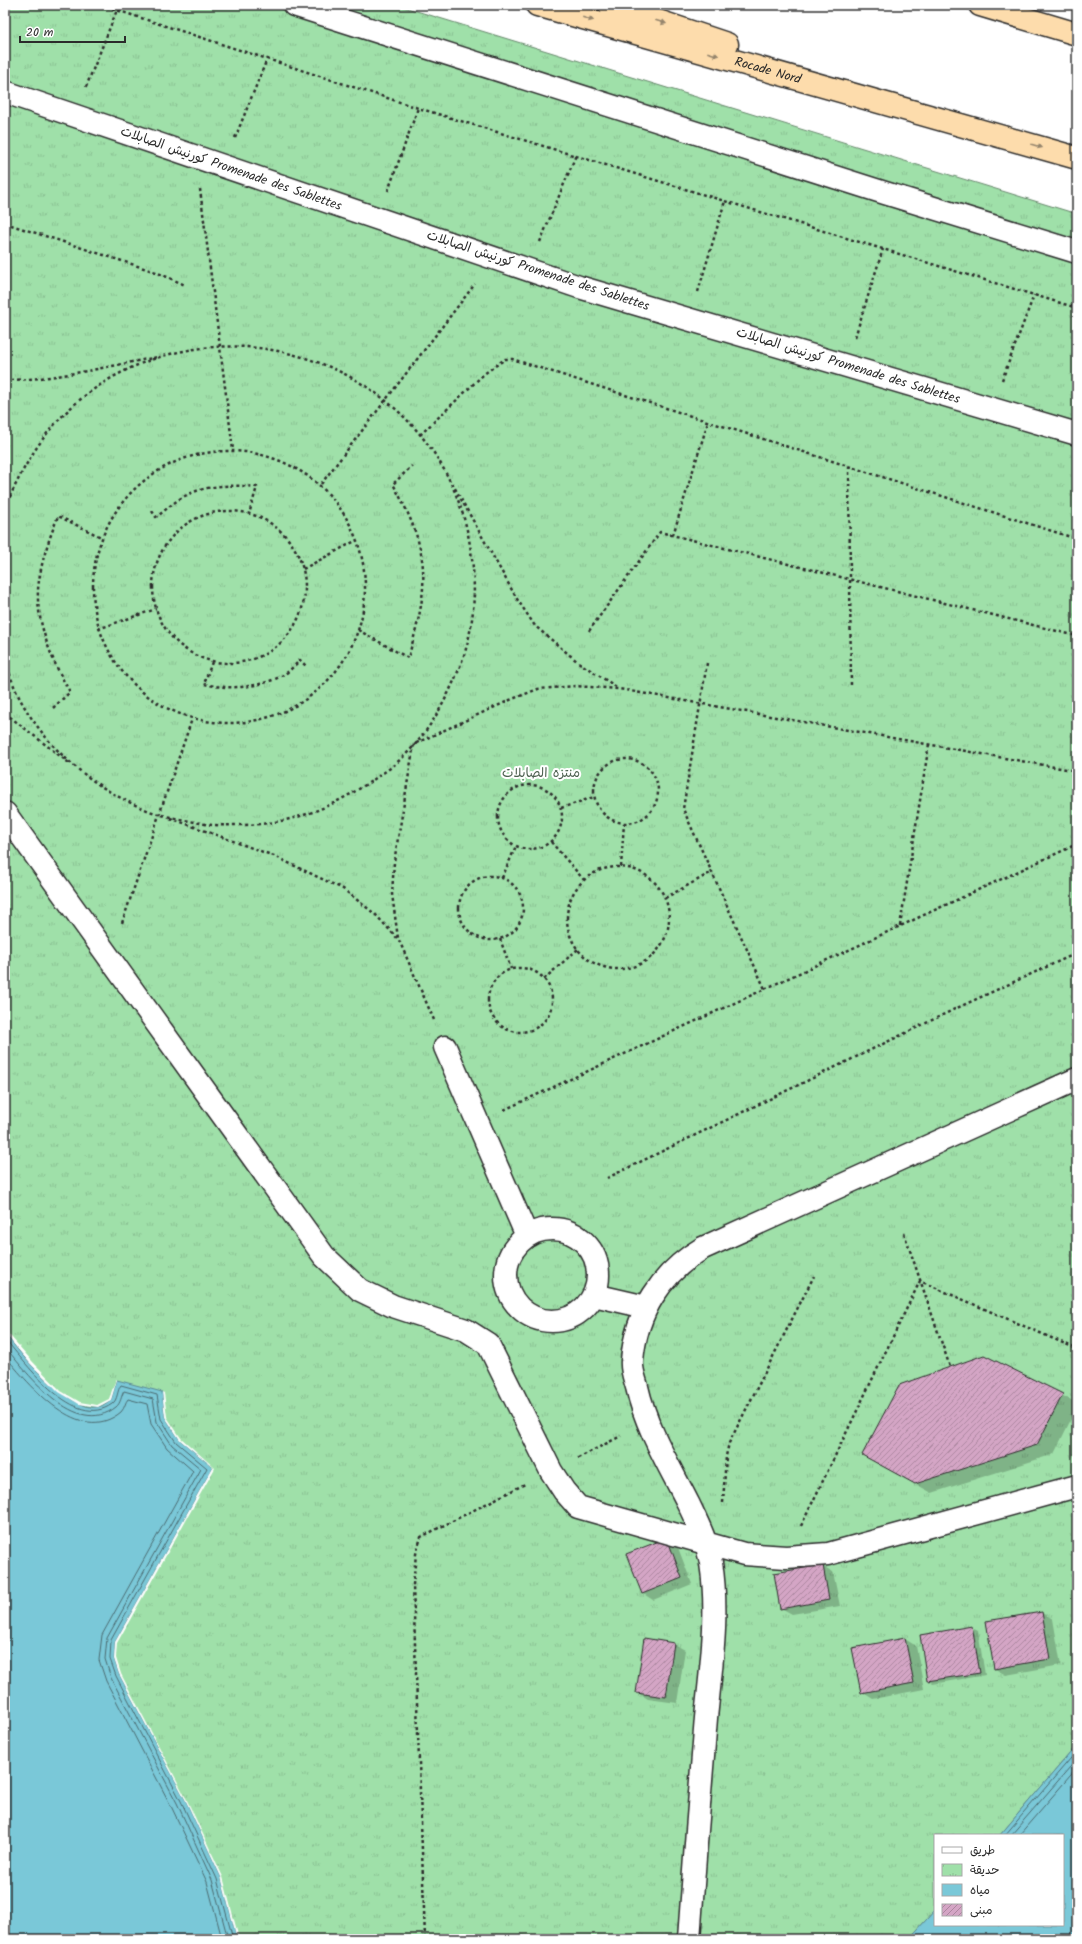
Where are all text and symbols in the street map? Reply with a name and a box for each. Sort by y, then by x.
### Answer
one-way arrow [582,16,594,22]
scale bar [20,18,125,44]
one-way arrow [655,19,667,25]
text: 20 m [26,23,54,42]
one-way arrow [707,51,719,57]
street label: Rocade Nord [732,51,804,90]
street label: كورنيش الصابلات Promenade des Sablettes [117,121,345,217]
one-way arrow [1031,143,1043,149]
street label: كورنيش الصابلات Promenade des Sablettes [424,225,653,317]
street label: كورنيش الصابلات Promenade des Sablettes [733,322,963,410]
park label: منتزه الصابلات [502,763,580,784]
legend [934,1834,1064,1926]
text: طريق [970,1841,995,1860]
text: حديقة [970,1861,999,1880]
text: مياه [970,1881,990,1900]
text: مبنى [970,1901,993,1920]

